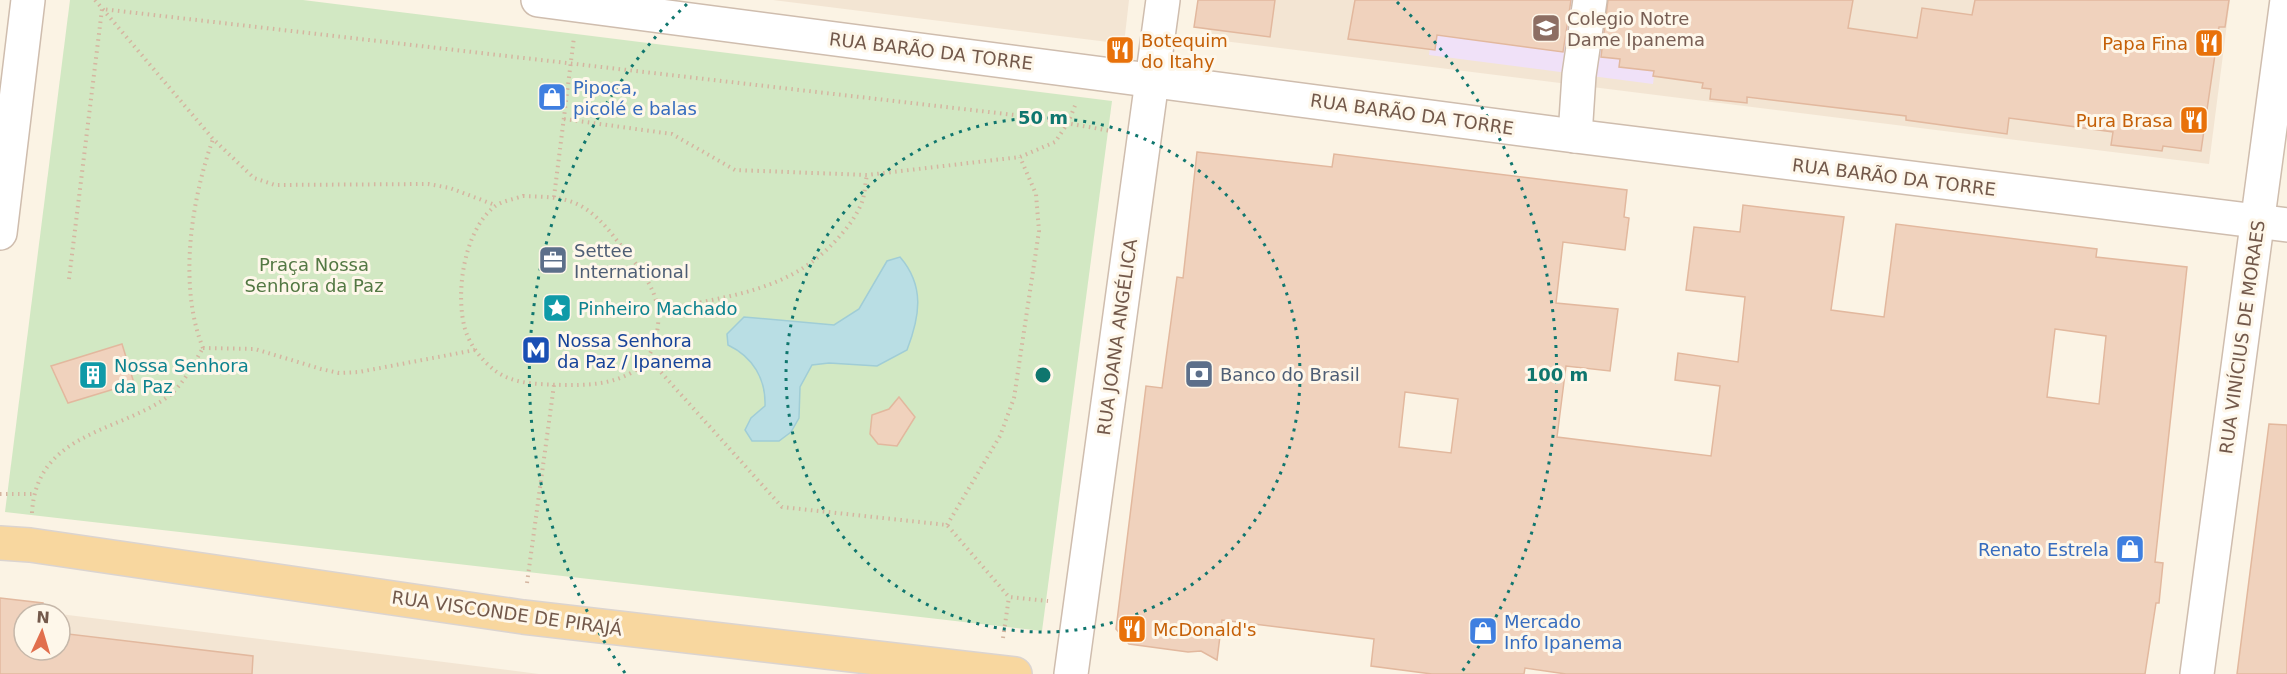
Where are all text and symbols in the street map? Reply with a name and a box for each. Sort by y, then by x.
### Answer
place label: Colegio Notre Dame Ipanema [1567,8,1705,50]
school or university icon: Colegio Notre Dame Ipanema [1530,12,1562,44]
restaurant icon: Papa Fina [2193,27,2225,59]
street label: RUA BARÃO DA TORRE [828,28,1034,74]
place label: Botequim do Itahy [1141,30,1228,72]
place label: Papa Fina [2102,33,2188,54]
restaurant icon: Botequim do Itahy [1104,34,1136,66]
place label: Pipoca, picolé e balas [573,77,697,119]
shop icon: Pipoca, picolé e balas [536,81,568,113]
street label: RUA BARÃO DA TORRE [1309,89,1515,139]
restaurant icon: Pura Brasa [2178,104,2210,136]
text: 50 m [1018,107,1068,128]
place label: Pura Brasa [2076,110,2173,131]
street label: RUA BARÃO DA TORRE [1791,154,1997,200]
street label: RUA VINÍCIUS DE MORAES [2215,219,2269,455]
street label: RUA JOANA ANGÉLICA [1093,237,1141,437]
place label: Settee International [574,240,689,282]
office icon: Settee International [537,244,569,276]
park label: Praça Nossa Senhora da Paz [244,254,384,296]
place icon: Pinheiro Machado [541,292,573,324]
place label: Pinheiro Machado [578,298,737,319]
place label: Nossa Senhora da Paz / Ipanema [557,330,712,372]
metro station icon: Nossa Senhora da Paz / Ipanema [520,334,552,366]
place label: Nossa Senhora da Paz [114,355,249,397]
bank icon: Banco do Brasil [1183,358,1215,390]
building icon: Nossa Senhora da Paz [77,359,109,391]
place label: Banco do Brasil [1220,364,1360,385]
text: 100 m [1526,364,1588,385]
centre of rings [1033,365,1053,385]
shop icon: Renato Estrela [2114,533,2146,565]
place label: Renato Estrela [1978,539,2109,560]
street label: RUA VISCONDE DE PIRAJÁ [390,586,624,640]
north arrow [12,602,72,662]
text: N [36,608,50,627]
place label: Mercado Info Ipanema [1504,611,1623,653]
restaurant icon: McDonald's [1116,613,1148,645]
shop icon: Mercado Info Ipanema [1467,615,1499,647]
place label: McDonald's [1153,619,1257,640]

